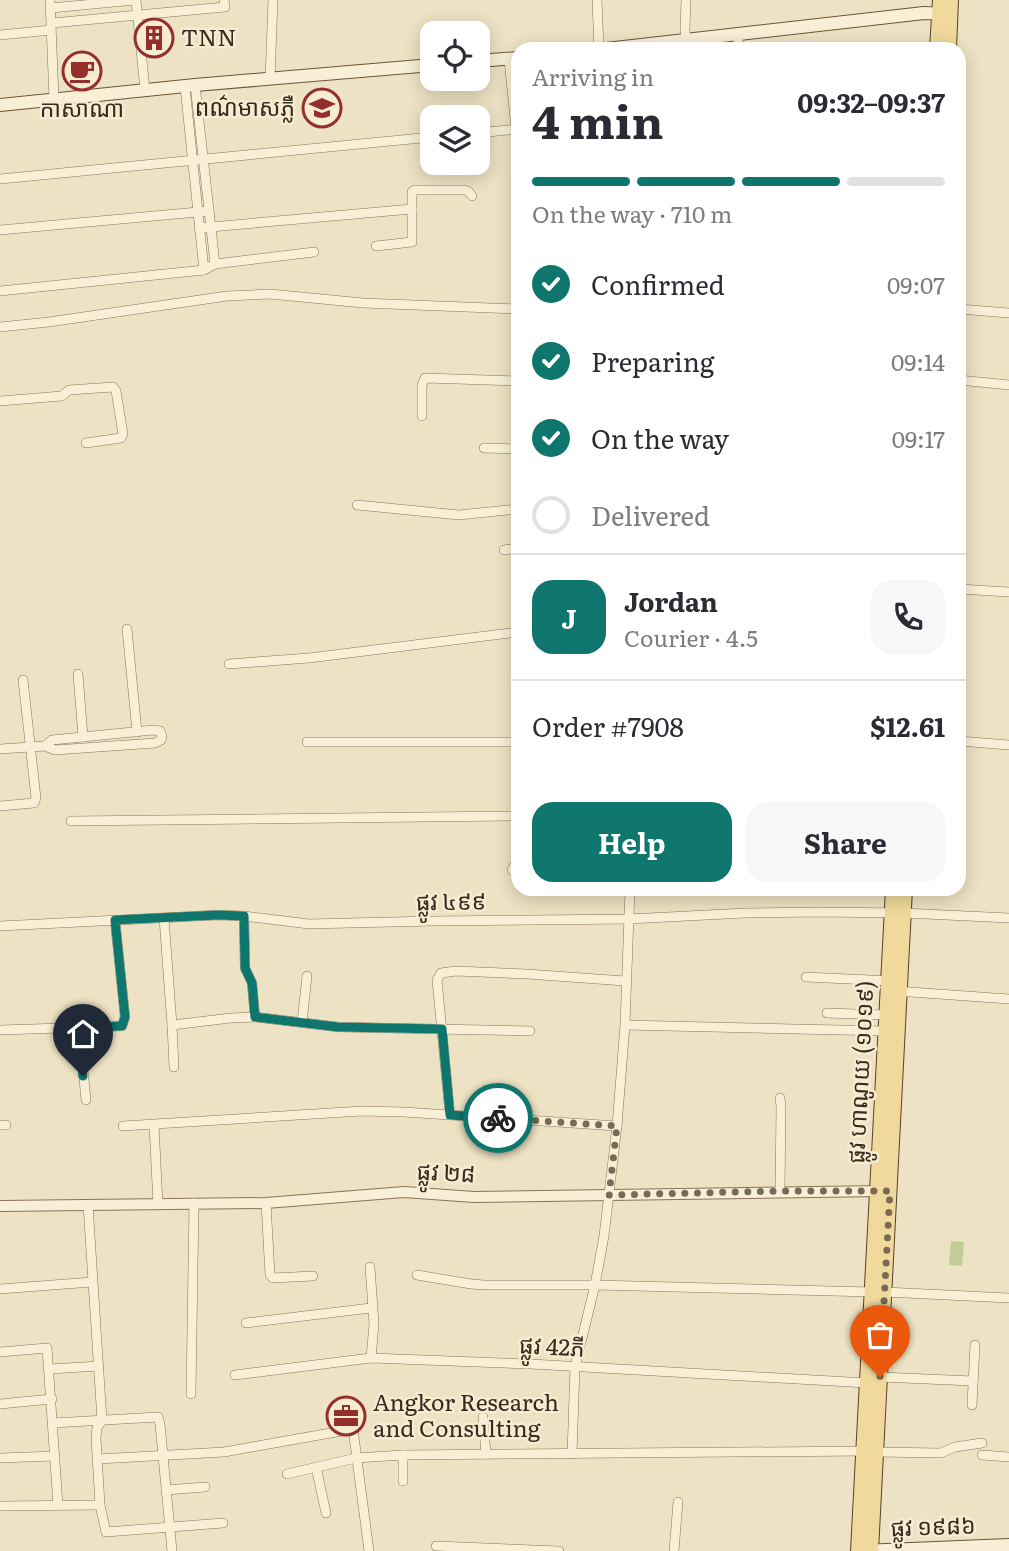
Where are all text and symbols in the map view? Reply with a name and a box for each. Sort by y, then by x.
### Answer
building icon: TNN [133,17,175,59]
place label: TNN [181,19,236,53]
map controls [420,21,490,175]
button: locate [420,21,490,91]
cafe icon: កាសាណា [61,50,103,92]
text: Arriving in [532,59,654,93]
text: 09:32–09:37 [797,82,945,121]
text: 4 min [532,85,664,153]
school or university icon: ពណ៌មាសភ្លឺ [301,87,343,129]
place label: ពណ៌មាសភ្លឺ [195,89,295,123]
place label: កាសាណា [40,90,124,124]
button: layers [420,105,490,175]
text: On the way · 710 m [532,196,732,230]
text: Confirmed [591,264,725,303]
icon: check [532,265,570,303]
text: 09:07 [887,267,945,301]
text: Preparing [591,341,714,380]
icon: check [532,342,570,380]
text: 09:14 [891,344,945,378]
text: On the way [591,418,729,457]
icon: check [532,419,570,457]
text: 09:17 [892,421,945,455]
text: Delivered [591,495,710,534]
button: phone [871,580,945,654]
text: Jordan [624,581,718,620]
text: J [562,598,576,637]
text: Courier · 4.5 [624,620,758,654]
text: Order #7908 [532,706,684,745]
text: $12.61 [870,706,945,745]
button: Help [532,802,732,882]
button: Share [746,802,945,882]
street label: ផ្លូវ ៤៩៩ [415,882,487,924]
street label: ផ្លូវ ហាណូយ (១០១៩) [837,979,888,1165]
pin [53,1004,113,1076]
icon: home [64,1015,102,1053]
courier [463,1083,533,1153]
icon: bike [479,1099,517,1137]
street label: ផ្លូវ ២៨ [416,1152,476,1196]
pin [850,1305,910,1377]
icon: bag [861,1316,899,1354]
street label: ផ្លូវ 42ភី [518,1326,586,1370]
place label: Angkor Research and Consulting [373,1384,559,1444]
office icon: Angkor Research and Consulting [325,1395,367,1437]
street label: ផ្លូវ ១៩៨៦ [890,1507,976,1550]

